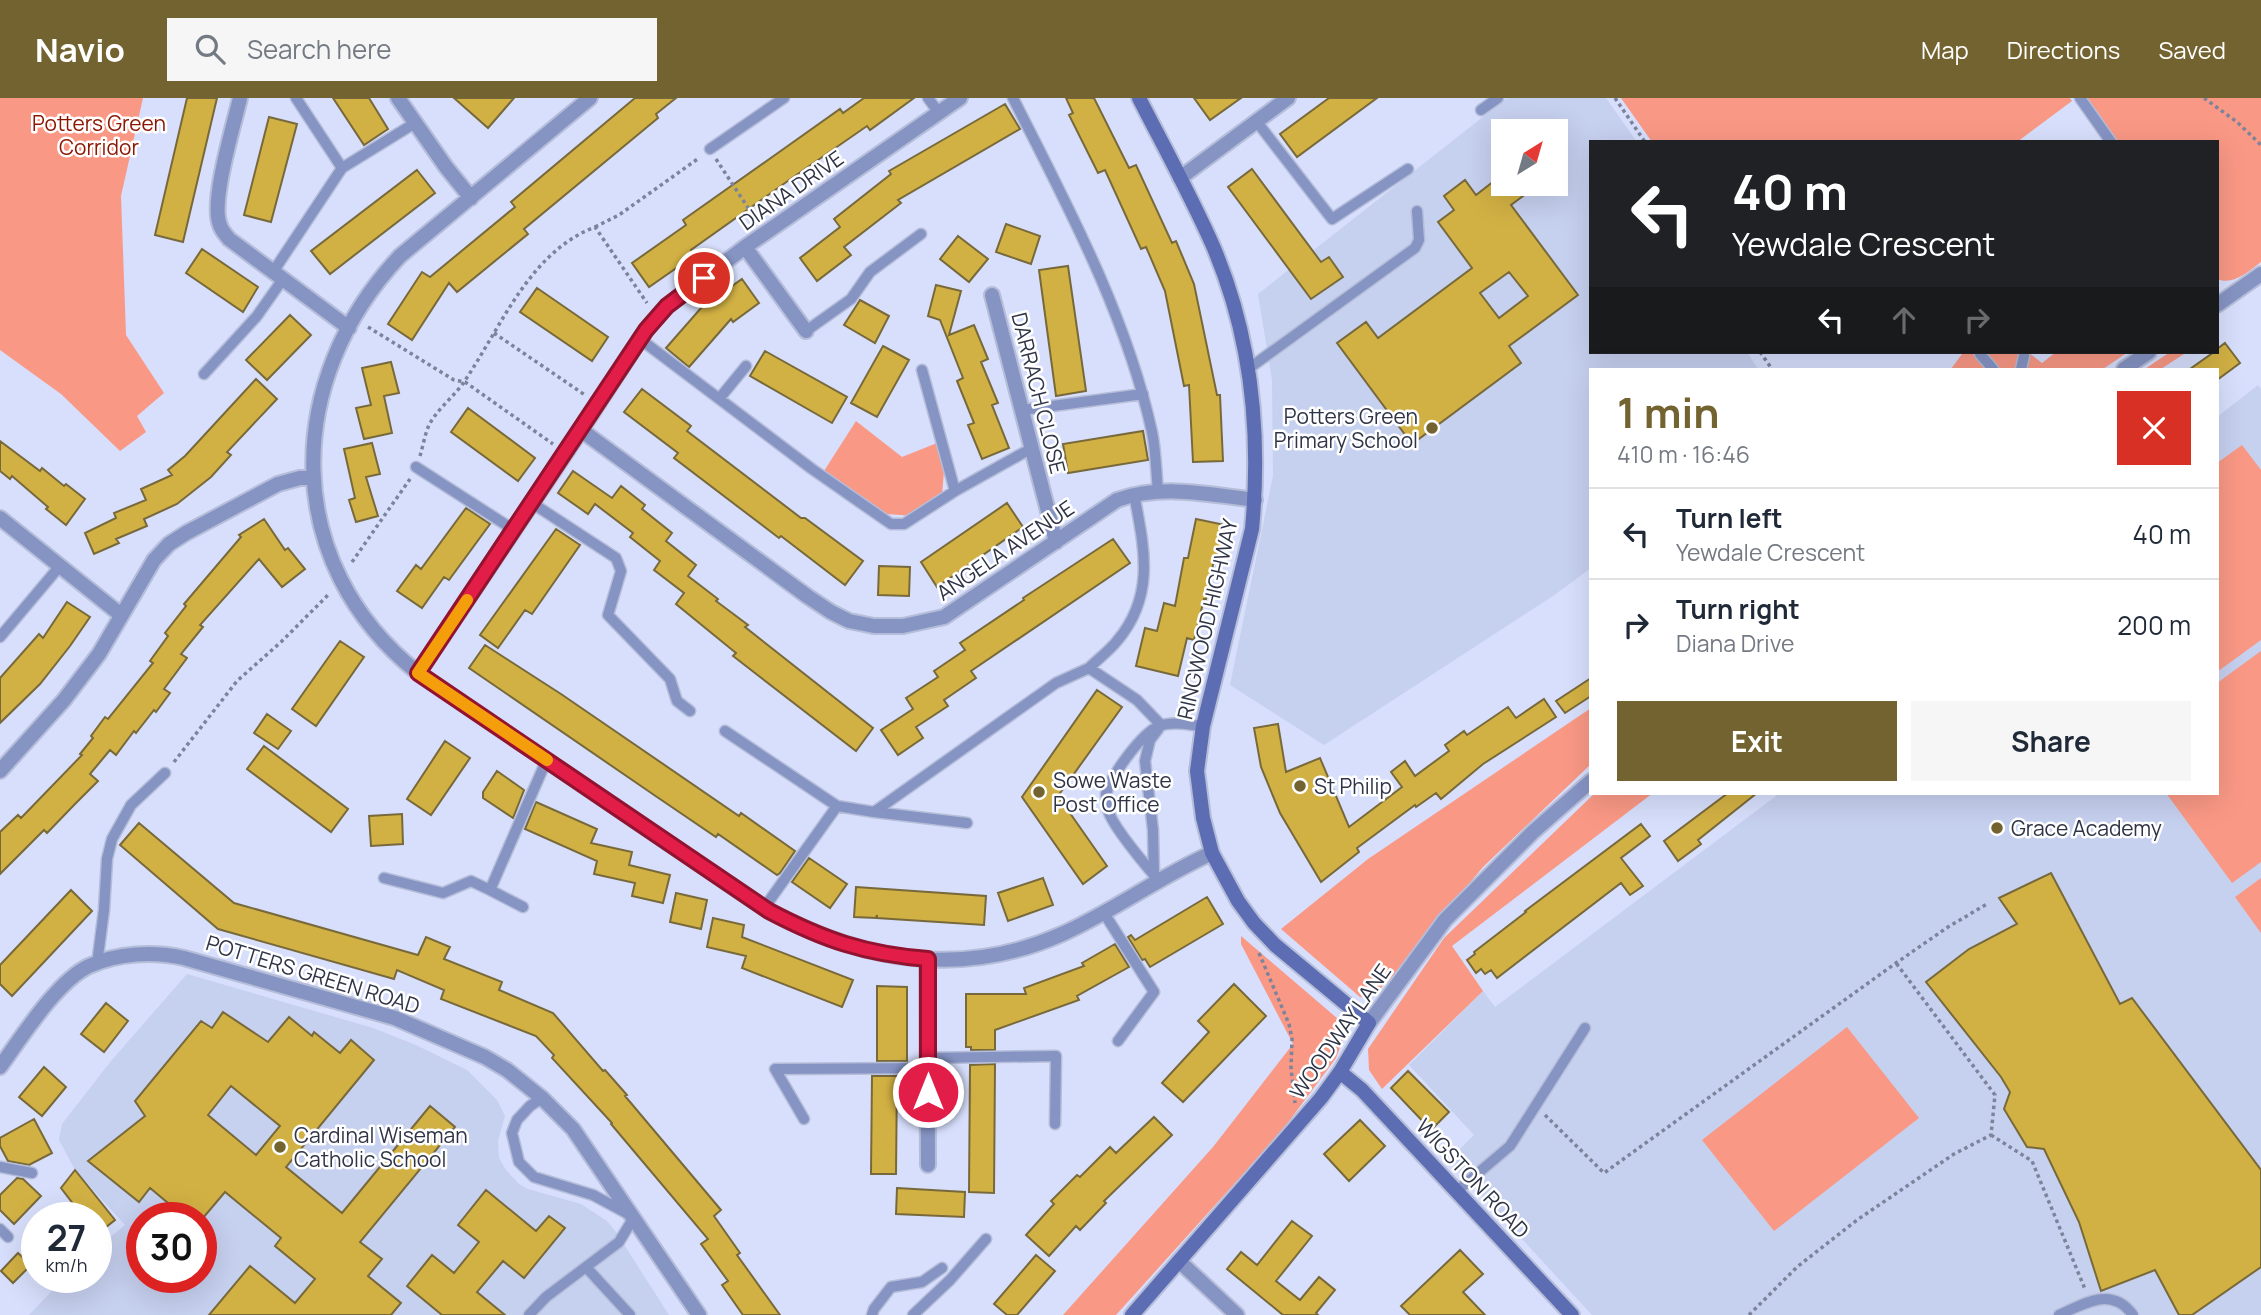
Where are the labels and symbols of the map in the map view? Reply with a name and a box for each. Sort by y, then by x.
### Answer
park label: Potters Green Corridor [32,109,166,161]
north arrow [1491,119,1568,196]
street label: DIANA DRIVE [733,144,849,236]
pin [674,248,734,308]
street label: DARRACH CLOSE [1005,309,1073,477]
place label: Potters Green Primary School [1274,402,1418,454]
marker: Potters Green Primary School [1424,420,1440,436]
street label: ANGELA AVENUE [931,494,1079,606]
street label: RINGWOOD HIGHWAY [1170,516,1244,722]
place label: Sowe Waste Post Office [1053,766,1172,818]
place label: St Philip [1314,772,1392,800]
marker: St Philip [1292,778,1308,794]
marker: Sowe Waste Post Office [1031,784,1047,800]
place label: Grace Academy [2011,814,2162,842]
marker: Grace Academy [1989,820,2005,836]
street label: POTTERS GREEN ROAD [203,928,423,1020]
street label: WOODWAY LANE [1283,958,1397,1104]
position arrow [891,1055,965,1129]
street label: WIGSTON ROAD [1410,1112,1536,1244]
place label: Cardinal Wiseman Catholic School [294,1121,468,1173]
marker: Cardinal Wiseman Catholic School [272,1139,288,1155]
speed limit sign: 30 [126,1202,217,1293]

